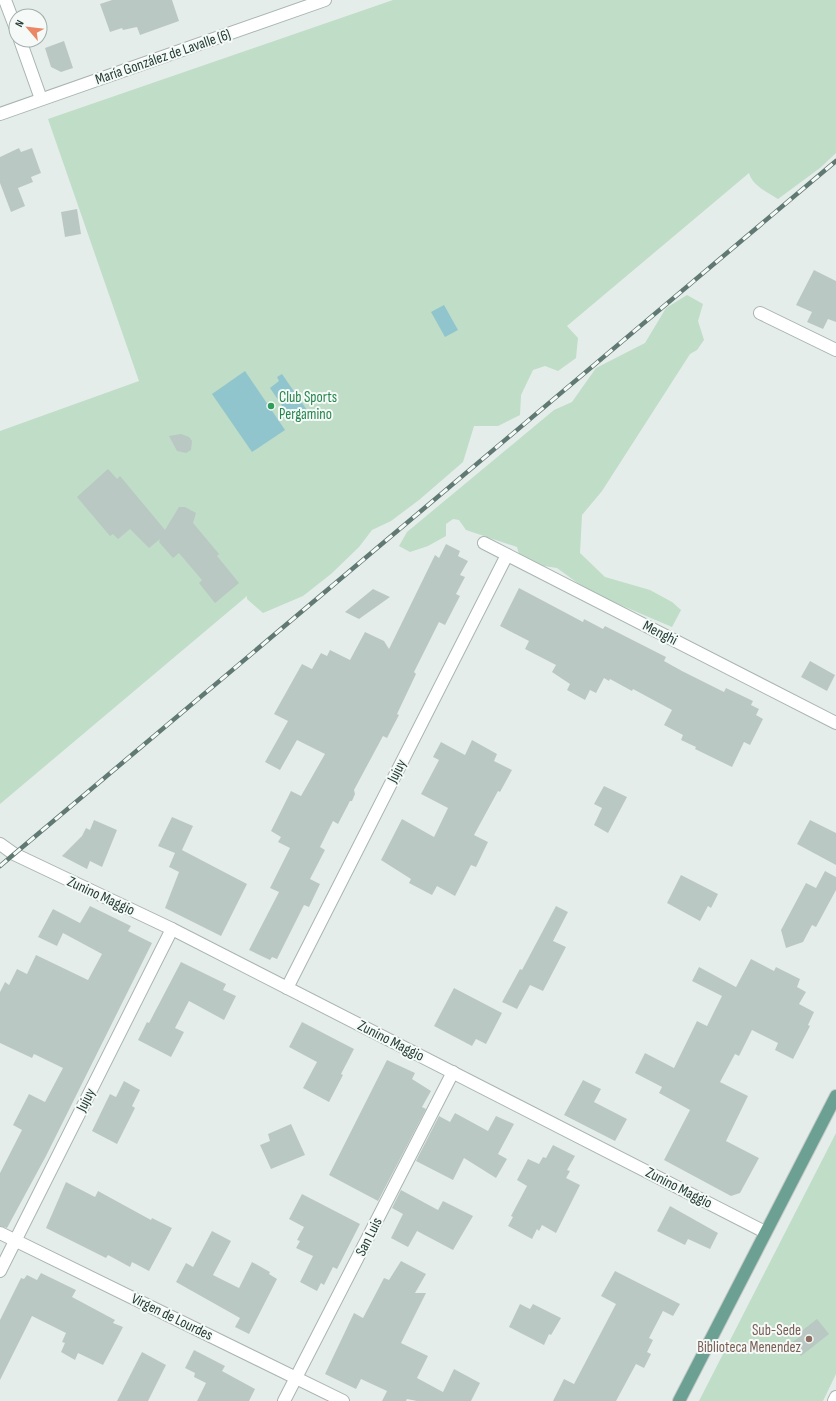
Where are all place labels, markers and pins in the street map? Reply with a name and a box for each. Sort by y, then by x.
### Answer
place label: Club Sports Pergamino [279,388,337,424]
marker: Club Sports Pergamino [266,401,276,411]
place label: Sub-Sede Biblioteca Menendez [697,1321,802,1357]
marker: Sub-Sede Biblioteca Menendez [804,1334,814,1344]

